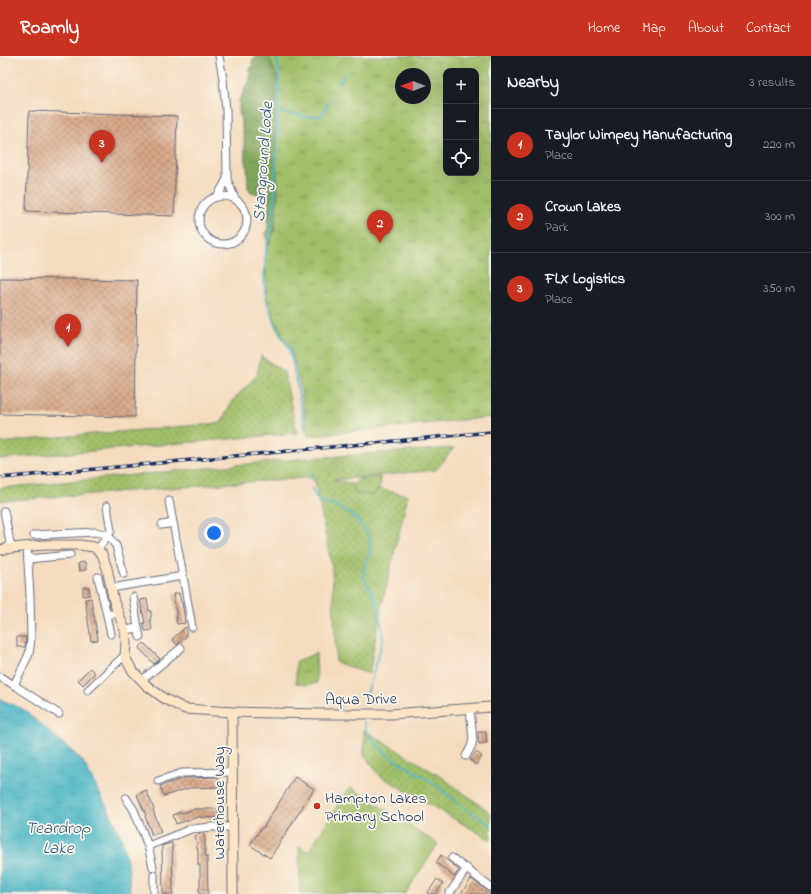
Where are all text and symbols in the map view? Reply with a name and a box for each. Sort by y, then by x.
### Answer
text: Roamly [20,15,79,42]
text: Home [588,18,620,39]
text: Map [642,18,666,39]
text: About [688,18,724,39]
text: Contact [746,18,791,39]
north arrow [395,68,431,104]
map controls [443,68,479,176]
button: + [443,68,479,104]
text: Nearby [507,70,559,95]
text: 3 results [749,73,795,92]
water label: Stanground Lode [247,100,281,223]
button: − [443,104,479,140]
text: Taylor Wimpey Manufacturing [545,124,732,146]
pin: 3 [89,130,115,163]
text: 1 [518,135,522,154]
text: 220 m [763,135,795,154]
button: locate [443,140,479,176]
text: Place [545,146,573,165]
text: Crown Lakes [545,196,621,218]
text: 2 [517,207,523,226]
text: 300 m [765,207,795,226]
pin: 2 [367,210,393,243]
text: Park [545,218,569,237]
text: FLX Logistics [545,268,625,290]
text: 3 [517,279,523,298]
text: 350 m [763,279,795,298]
text: Place [545,290,573,309]
pin: 1 [55,314,81,347]
your location [204,523,224,543]
street label: Aqua Drive [325,687,398,713]
street label: Waterhouse Way [208,746,232,859]
place label: Hampton Lakes Primary School [325,787,427,829]
marker: Hampton Lakes Primary School [312,801,322,811]
water label: Teardrop Lake [26,816,91,861]

